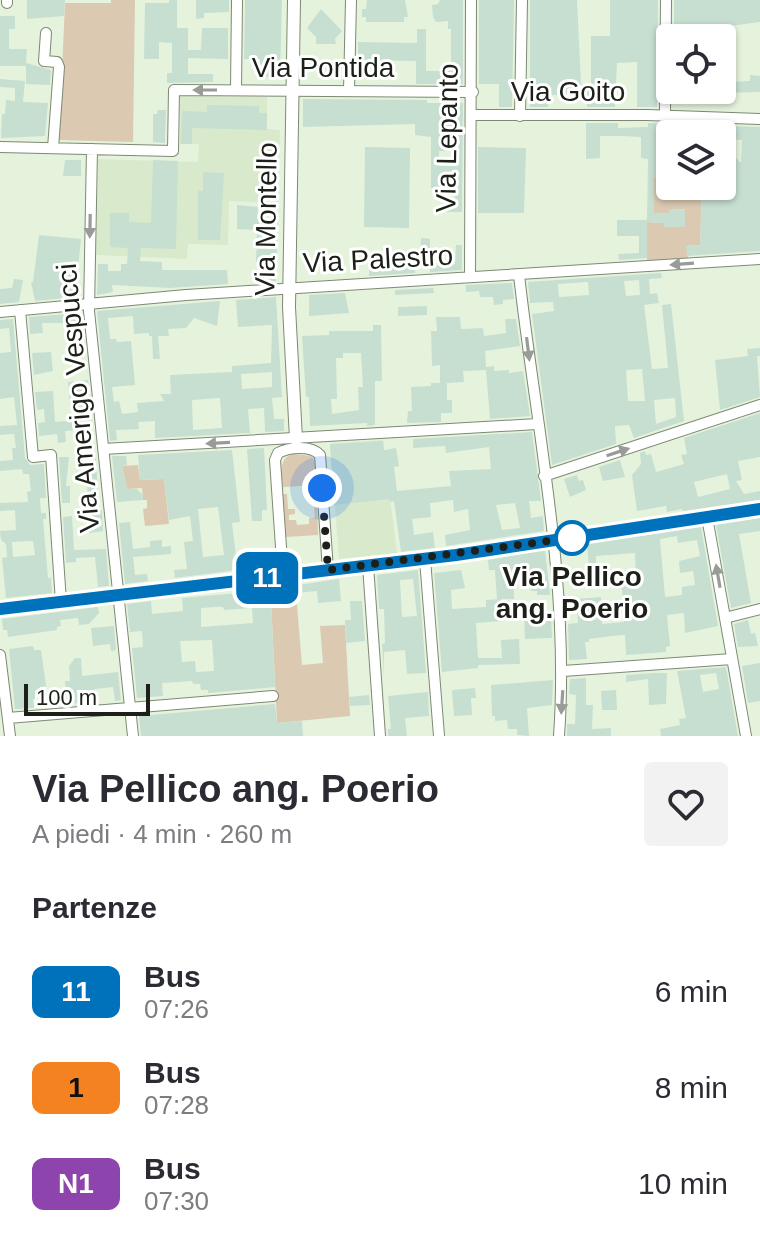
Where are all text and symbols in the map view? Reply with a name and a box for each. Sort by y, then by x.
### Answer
map controls [656,24,736,200]
button: locate [656,24,736,104]
street label: Via Pontida [252,52,395,83]
street label: Via Lepanto [430,63,464,213]
street label: Via Goito [511,76,625,107]
one-way arrow [192,84,217,96]
button: layers [656,120,736,200]
street label: Via Montello [249,142,283,296]
one-way arrow [84,214,97,239]
street label: Via Palestro [302,240,454,278]
one-way arrow [669,258,694,271]
street label: Via Amerigo Vespucci [51,262,105,534]
one-way arrow [522,337,535,362]
one-way arrow [205,437,230,450]
one-way arrow [607,445,631,457]
your location [302,468,342,508]
marker: Via Pellico ang. Poerio [555,521,589,555]
line badge: 11 [231,552,303,604]
place label: Via Pellico ang. Poerio [496,561,648,624]
text: 11 [252,562,282,593]
one-way arrow [711,564,723,589]
scale bar [24,680,150,716]
text: 100 m [36,685,97,710]
one-way arrow [555,690,568,715]
button: heart [644,762,728,846]
text: Via Pellico ang. Poerio [32,768,439,810]
text: A piedi · 4 min · 260 m [32,819,292,849]
text: Partenze [32,891,157,924]
text: Bus [144,960,201,993]
text: 6 min [655,975,728,1008]
text: 11 [61,976,91,1007]
text: 07:26 [144,994,209,1024]
text: Bus [144,1056,201,1089]
text: 8 min [655,1071,728,1104]
text: 1 [68,1072,84,1103]
text: 07:28 [144,1090,209,1120]
text: Bus [144,1152,201,1185]
text: 10 min [638,1167,728,1200]
text: N1 [58,1168,94,1199]
text: 07:30 [144,1186,209,1216]

